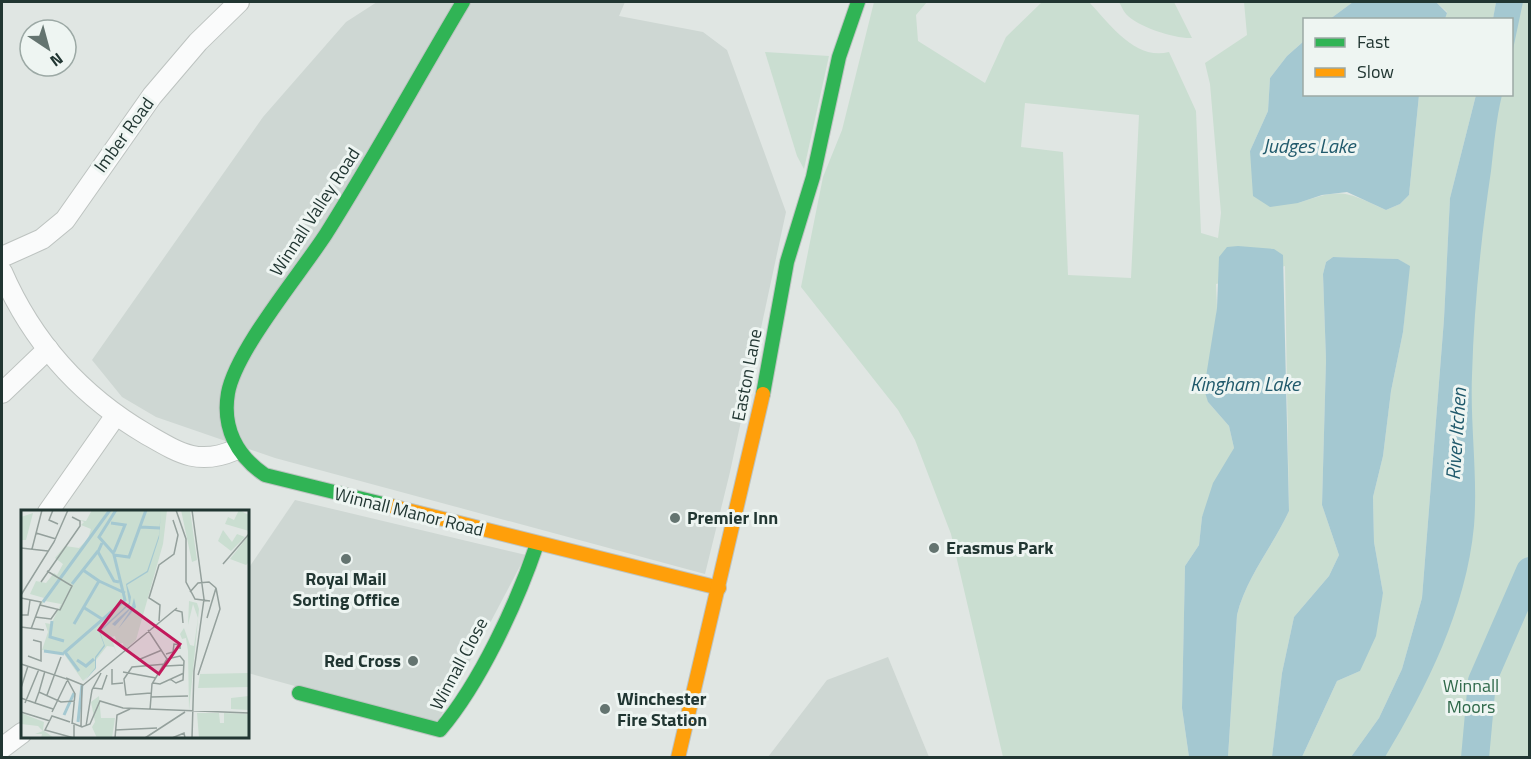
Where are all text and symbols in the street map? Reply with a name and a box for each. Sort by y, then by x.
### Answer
north arrow [18,18,78,78]
legend [1303,18,1513,96]
text: Fast [1357,28,1390,55]
text: N [45,47,68,73]
text: Slow [1357,58,1394,85]
street label: Imber Road [87,91,160,178]
water label: Judges Lake [1262,130,1357,161]
street label: Winnall Valley Road [263,142,366,281]
street label: Easton Lane [724,327,769,423]
water label: Kingham Lake [1190,368,1302,399]
water label: River Itchen [1437,386,1474,481]
street label: Winnall Manor Road [332,480,487,543]
place label: Premier Inn [687,504,778,531]
inset map [21,510,249,738]
marker: Premier Inn [668,511,682,525]
place label: Erasmus Park [946,534,1054,561]
marker: Erasmus Park [927,541,941,555]
marker: Royal Mail Sorting Office [339,552,353,566]
place label: Royal Mail Sorting Office [292,565,400,613]
street label: Winnall Close [423,613,494,715]
place label: Red Cross [324,647,401,674]
marker: Red Cross [406,654,420,668]
park label: Winnall Moors [1443,672,1499,720]
place label: Winchester Fire Station [617,685,707,733]
marker: Winchester Fire Station [598,702,612,716]

